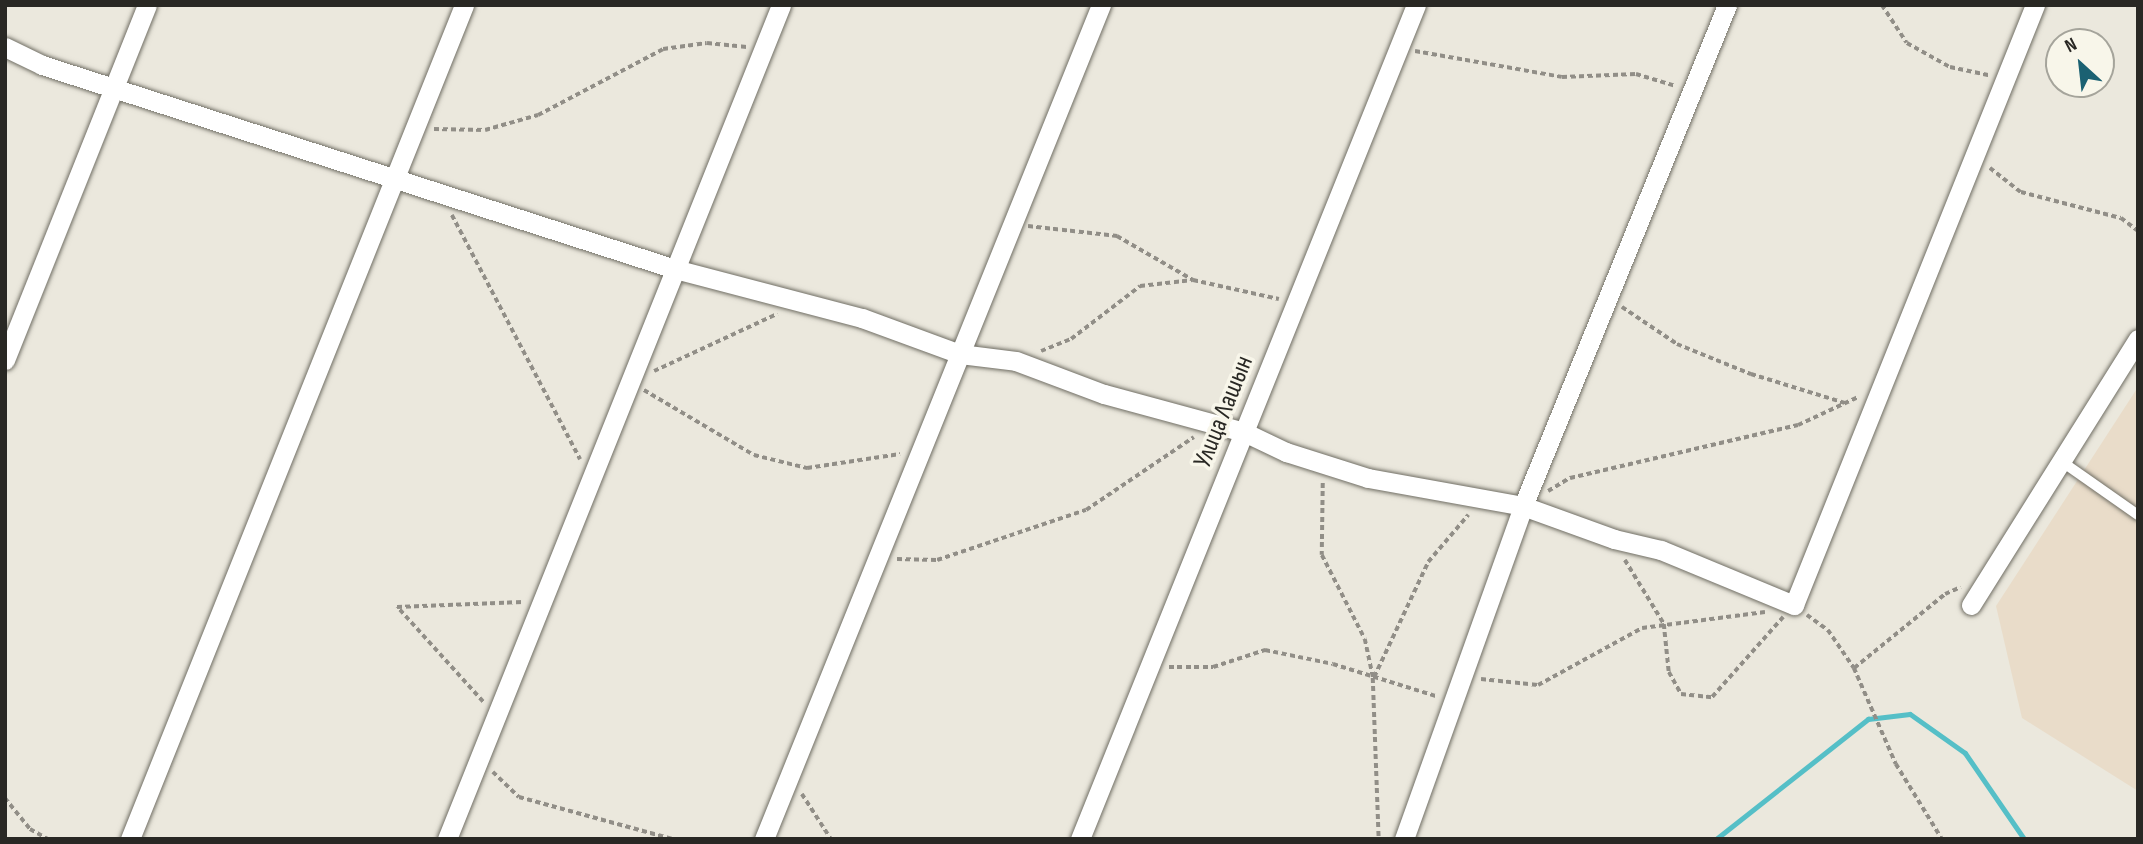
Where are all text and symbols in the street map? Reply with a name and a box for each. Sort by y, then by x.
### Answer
north arrow [2045,28,2115,98]
text: N [2061,33,2081,58]
street label: Улица Лашын [1187,351,1261,473]

